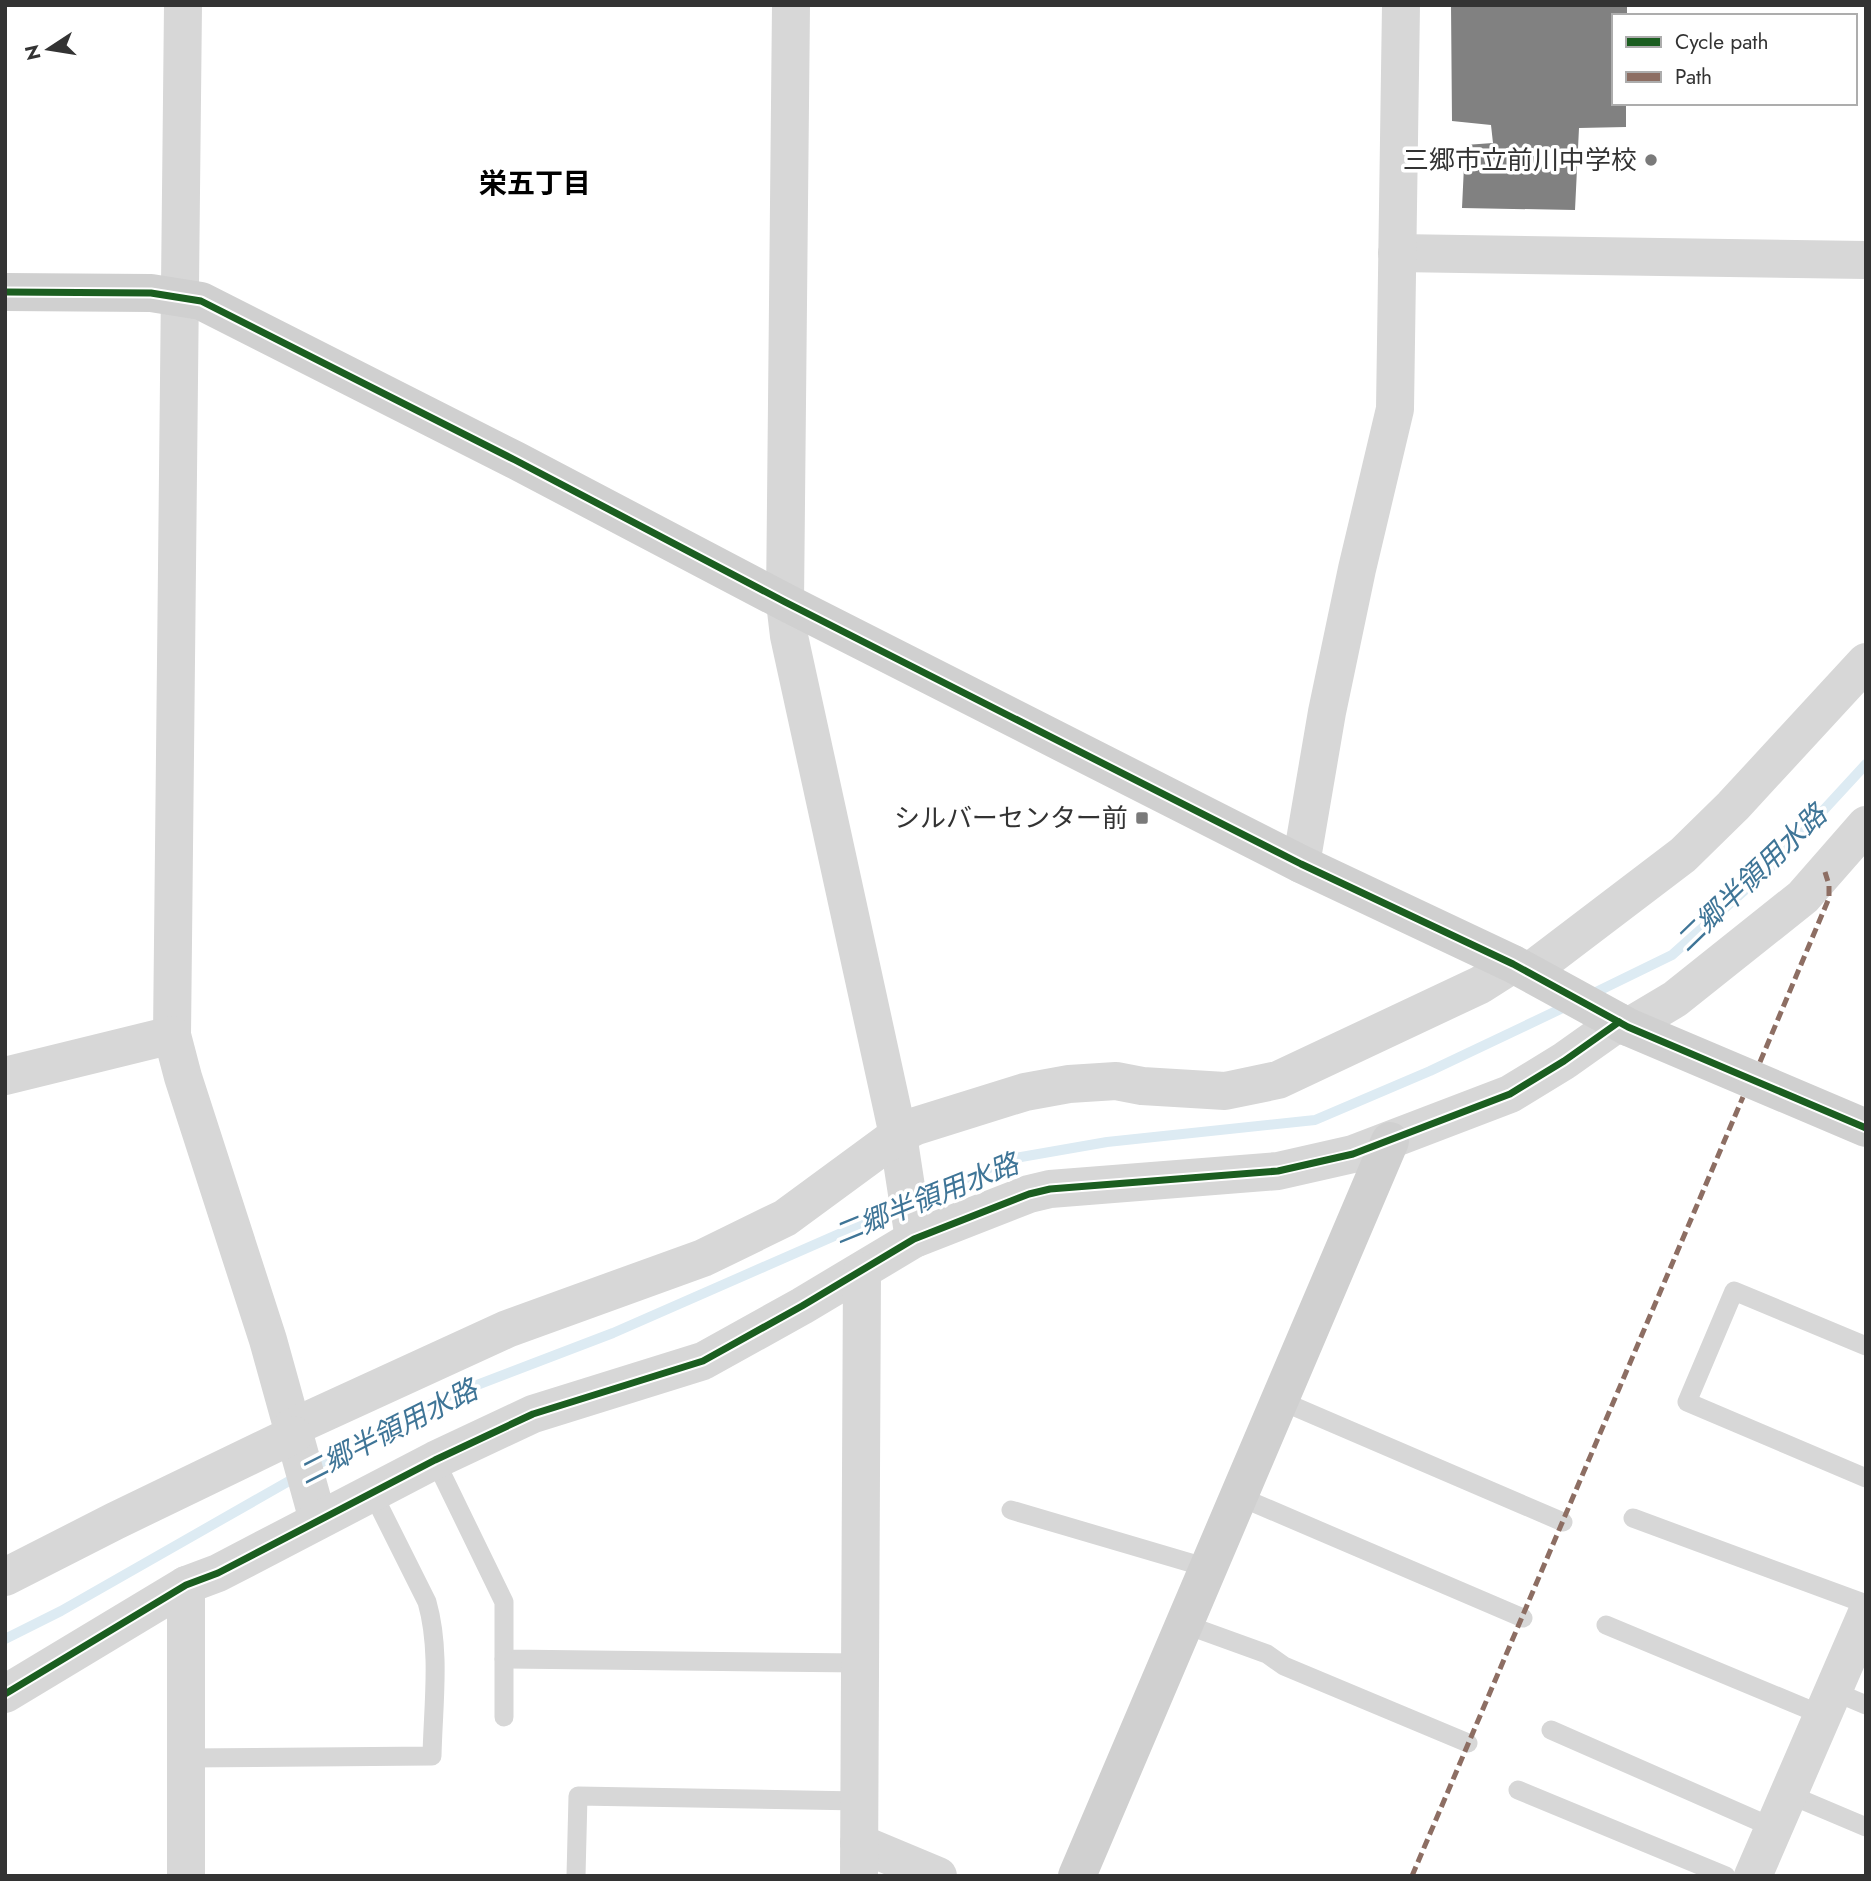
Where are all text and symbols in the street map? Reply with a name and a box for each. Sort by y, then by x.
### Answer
north arrow [14,14,84,84]
legend [1612,14,1857,105]
text: Cycle path [1675,27,1768,57]
text: N [18,42,48,63]
text: Path [1675,62,1712,92]
place label: 三郷市立前川中学校 [1403,141,1637,179]
marker: 三郷市立前川中学校 [1643,152,1659,168]
district label: 栄五丁目 [479,163,591,204]
water label: 二郷半領用水路 [1666,794,1837,961]
place label: シルバーセンター前 [894,799,1128,837]
marker: シルバーセンター前 [1134,810,1150,826]
water label: 二郷半領用水路 [827,1143,1026,1255]
water label: 二郷半領用水路 [291,1368,486,1495]

